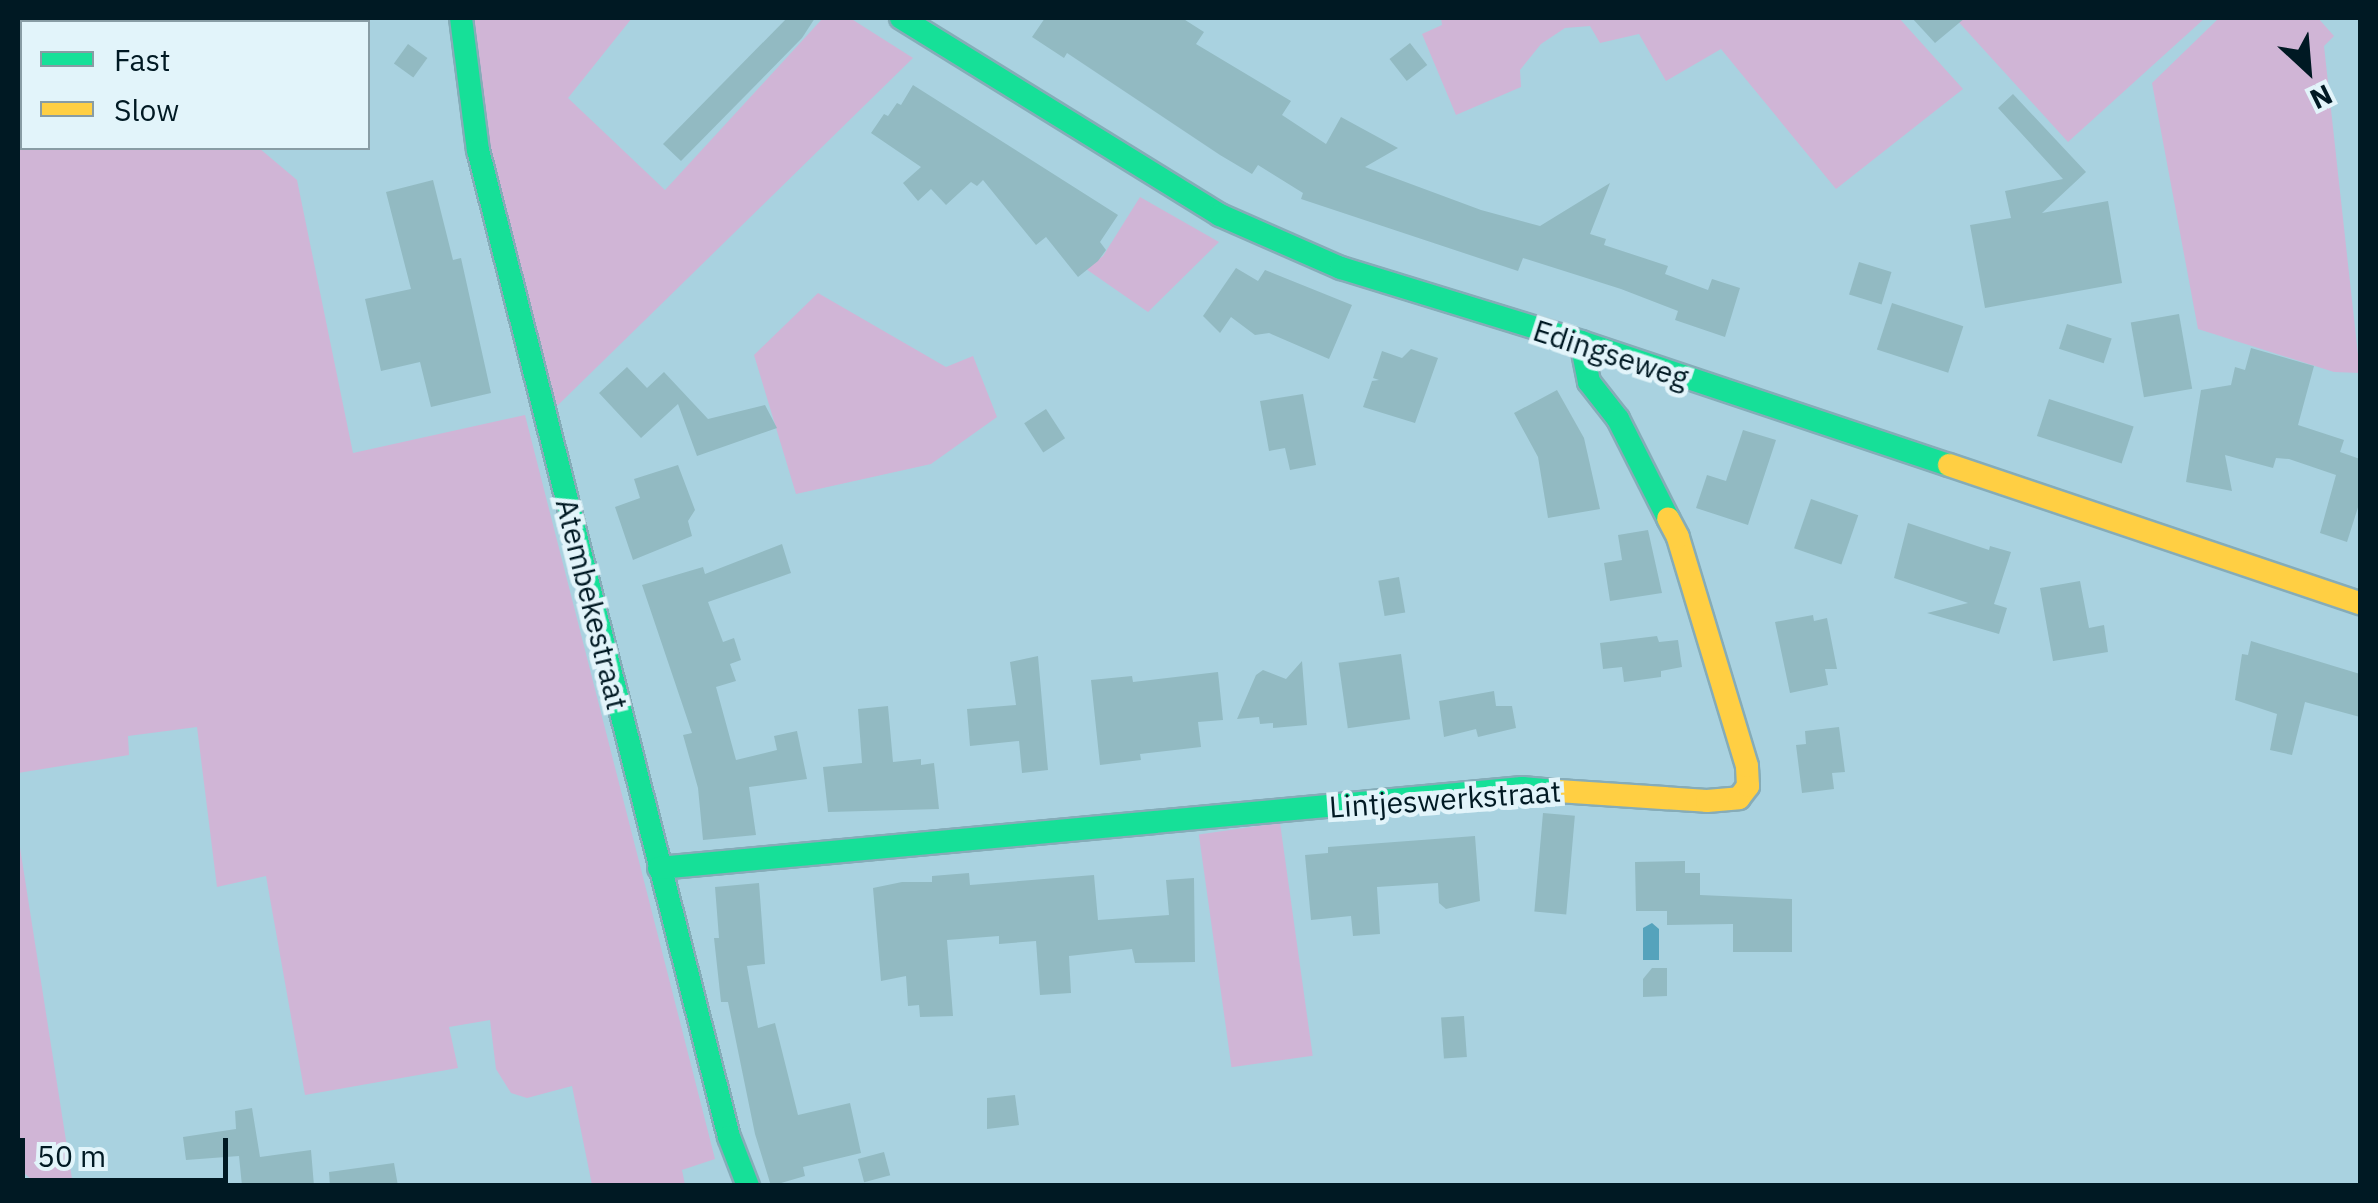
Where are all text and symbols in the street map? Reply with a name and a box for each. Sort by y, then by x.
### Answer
legend [20,20,370,150]
north arrow [2258,20,2358,120]
text: Fast [114,40,171,79]
text: N [2304,76,2339,118]
text: Slow [114,90,179,129]
street label: Edingseweg [1529,312,1693,396]
street label: Atembekestraat [548,495,636,713]
street label: Lintjeswerkstraat [1328,773,1562,825]
scale bar [25,1118,232,1180]
text: 50 m [37,1136,106,1175]

